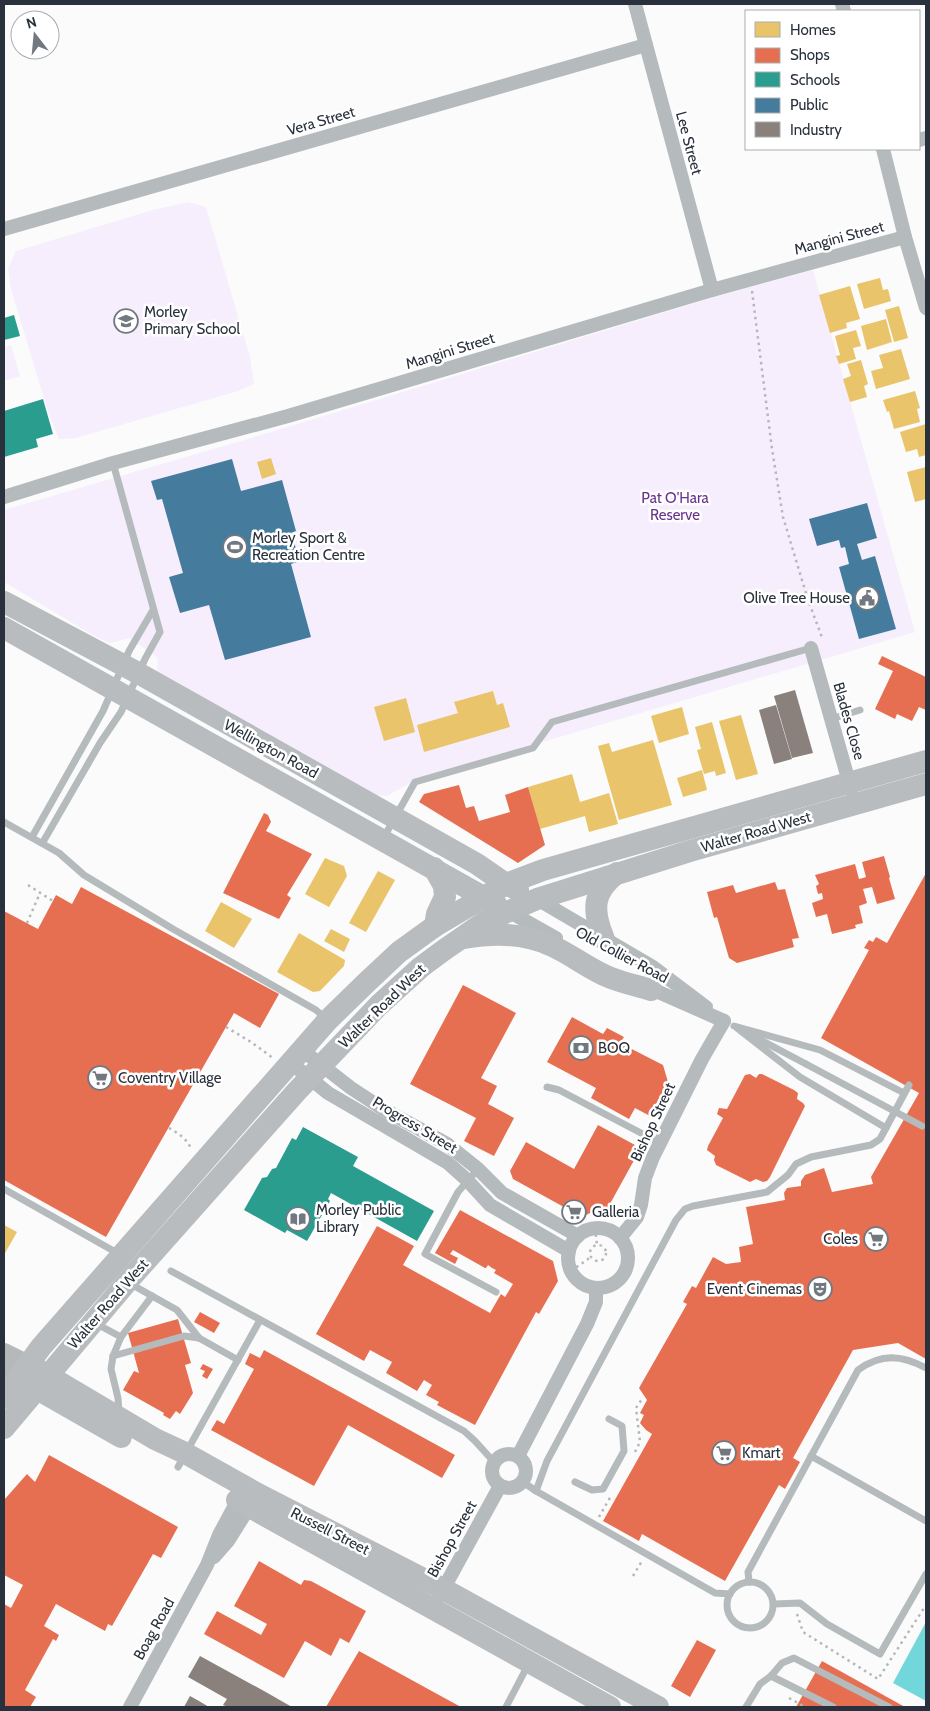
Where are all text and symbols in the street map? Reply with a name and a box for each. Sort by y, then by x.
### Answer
north arrow [10,10,60,60]
legend [745,10,920,150]
text: N [24,12,39,33]
text: Homes [790,21,836,39]
text: Shops [790,46,830,64]
text: Schools [790,71,840,89]
text: Public [790,96,828,114]
street label: Vera Street [285,103,357,139]
street label: Lee Street [672,109,706,177]
text: Industry [790,121,842,139]
street label: Mangini Street [792,217,886,259]
place label: Morley Primary School [144,303,241,338]
school or university icon: Morley Primary School [113,308,139,334]
street label: Mangini Street [403,329,497,373]
park label: Pat O'Hara Reserve [641,489,710,524]
place label: Morley Sport & Recreation Centre [252,529,365,564]
sports icon: Morley Sport & Recreation Centre [222,534,248,560]
public building icon: Olive Tree House [854,585,880,611]
place label: Olive Tree House [743,589,850,607]
street label: Blades Close [829,680,869,762]
street label: Wellington Road [221,716,321,782]
street label: Walter Road West [699,808,813,856]
street label: Old Collier Road [573,923,671,987]
street label: Walter Road West [335,960,429,1052]
bank icon: BOQ [568,1035,594,1061]
place label: BOQ [598,1039,630,1057]
supermarket icon: Coventry Village [87,1065,113,1091]
place label: Coventry Village [118,1069,222,1087]
street label: Bishop Street [627,1080,679,1164]
street label: Progress Street [370,1093,460,1157]
supermarket icon: Galleria [561,1199,587,1225]
place label: Morley Public Library [316,1201,401,1236]
place label: Galleria [592,1203,640,1221]
library icon: Morley Public Library [285,1206,311,1232]
supermarket icon: Coles [863,1226,889,1252]
place label: Coles [823,1230,858,1248]
street label: Walter Road West [64,1255,152,1353]
theatre icon: Event Cinemas [807,1276,833,1302]
place label: Event Cinemas [707,1280,802,1298]
supermarket icon: Kmart [711,1440,737,1466]
place label: Kmart [742,1444,781,1462]
street label: Bishop Street [424,1497,480,1581]
street label: Russell Street [288,1503,372,1559]
street label: Boag Road [130,1595,178,1663]

